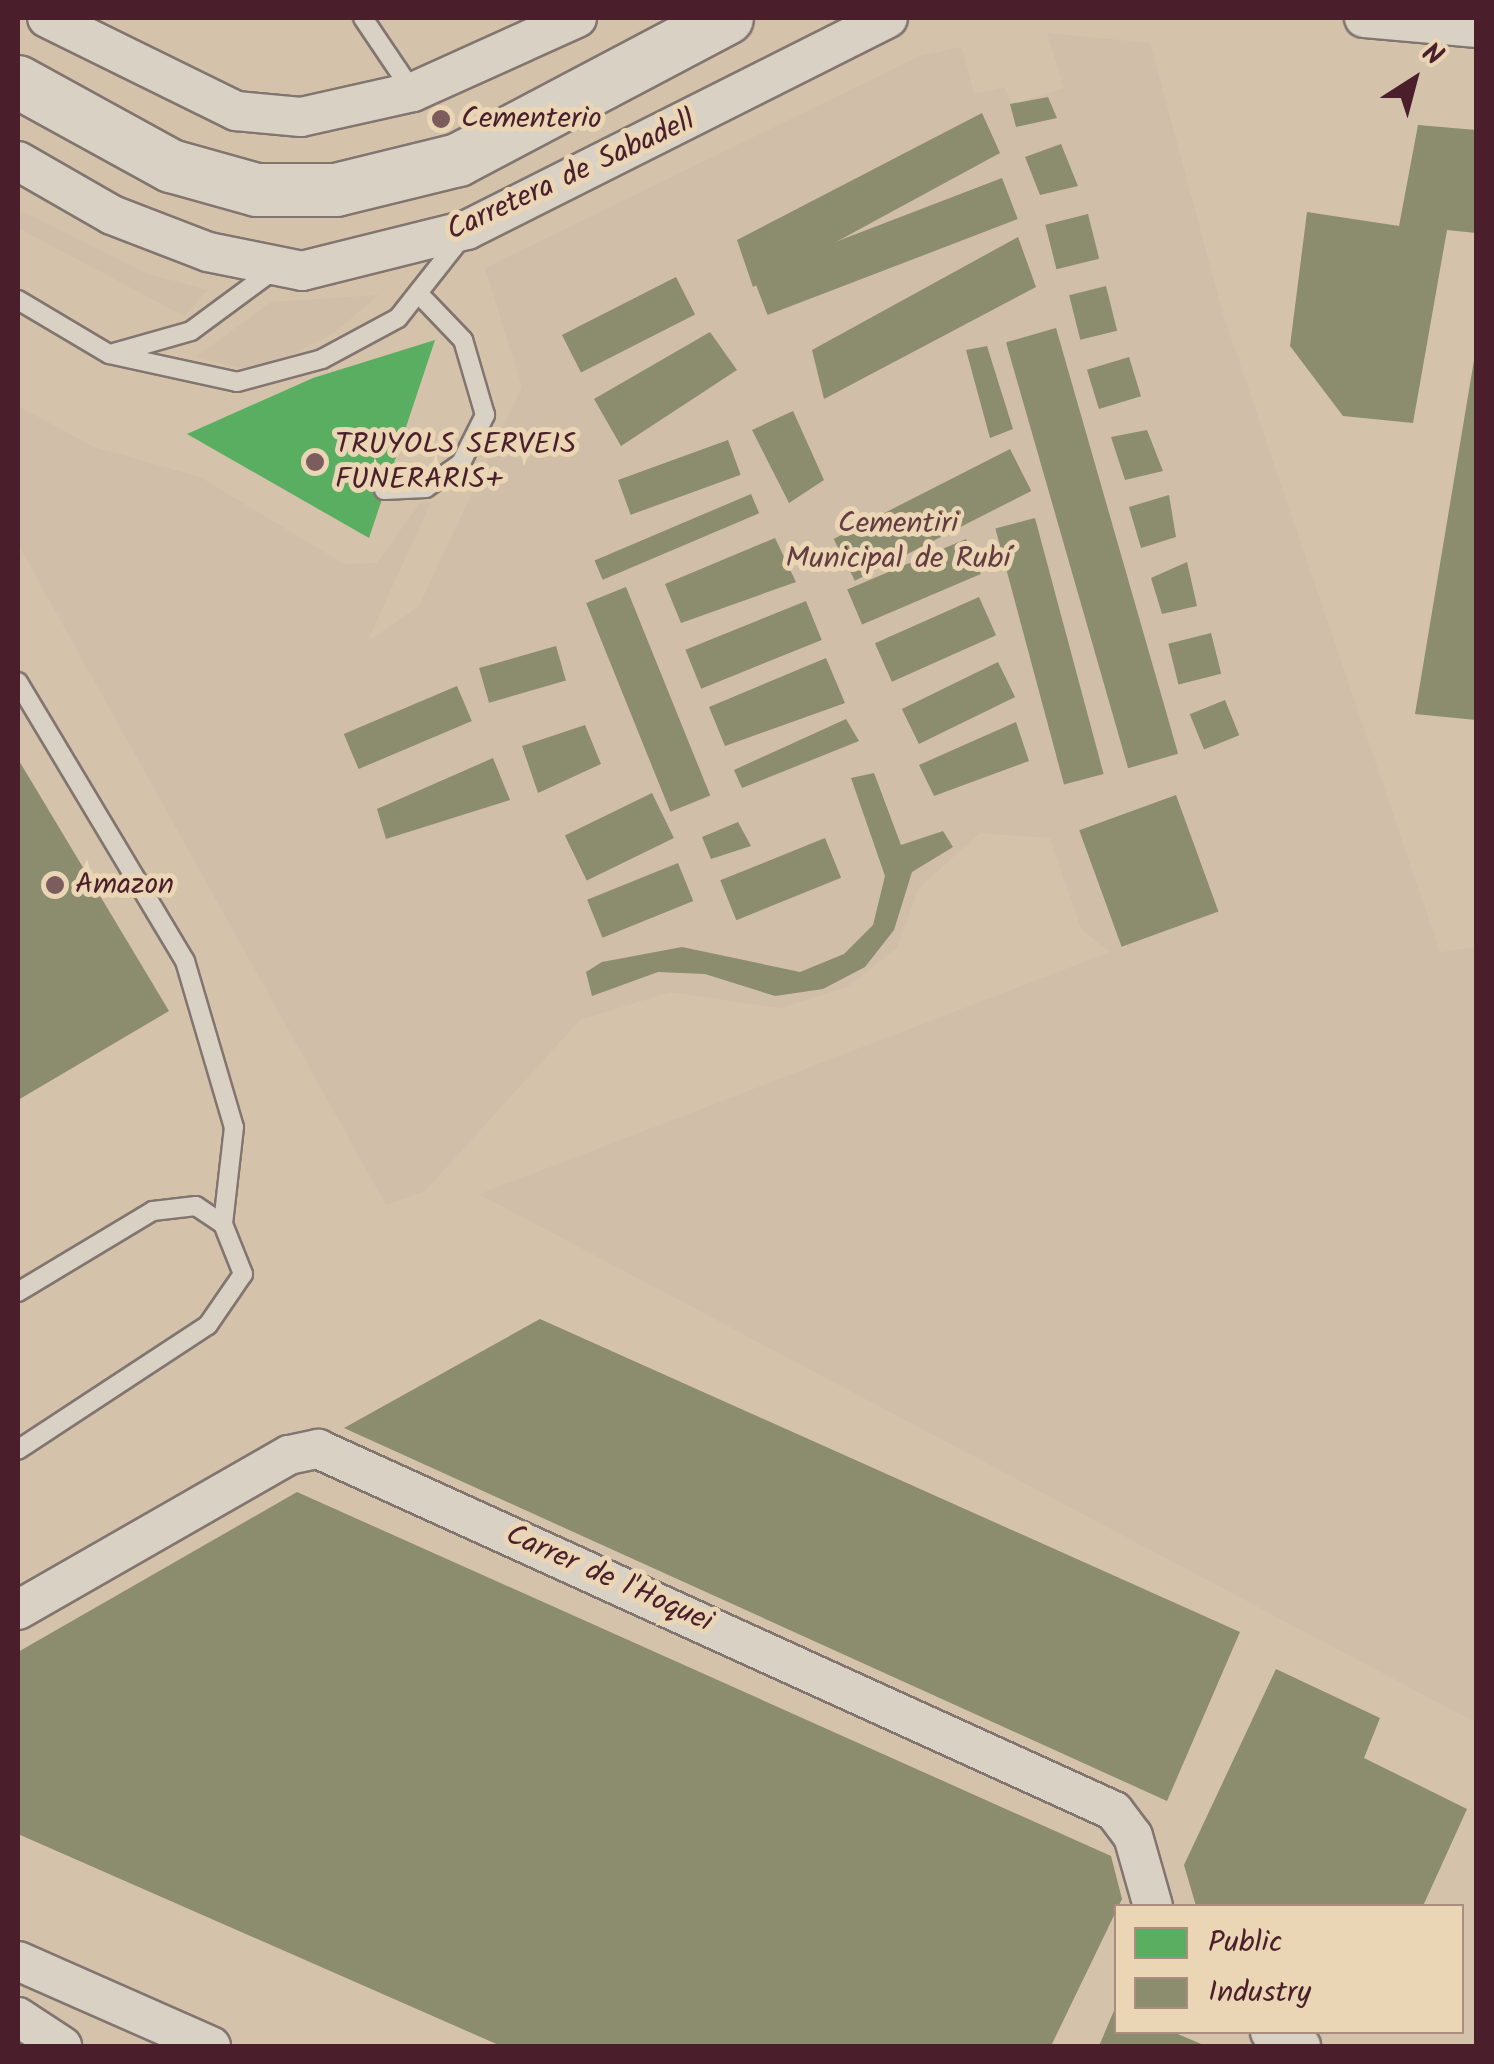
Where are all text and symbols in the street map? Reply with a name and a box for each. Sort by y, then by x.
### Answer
north arrow [1364,30,1464,130]
text: N [1412,32,1452,79]
place label: Cementerio [461,101,602,137]
street label: Carretera de Sabadell [441,103,701,249]
marker: Cementerio [430,108,452,130]
place label: TRUYOLS SERVEIS FUNERARIS+ [335,427,576,498]
marker: TRUYOLS SERVEIS FUNERARIS+ [304,451,326,473]
park label: Cementiri Municipal de Rubí [786,506,1010,576]
place label: Amazon [75,867,174,903]
marker: Amazon [44,874,66,896]
street label: Carrer de l'Hoquei [500,1517,718,1641]
legend [1114,1904,1464,2034]
text: Public [1208,1919,1282,1967]
text: Industry [1208,1969,1311,2017]

